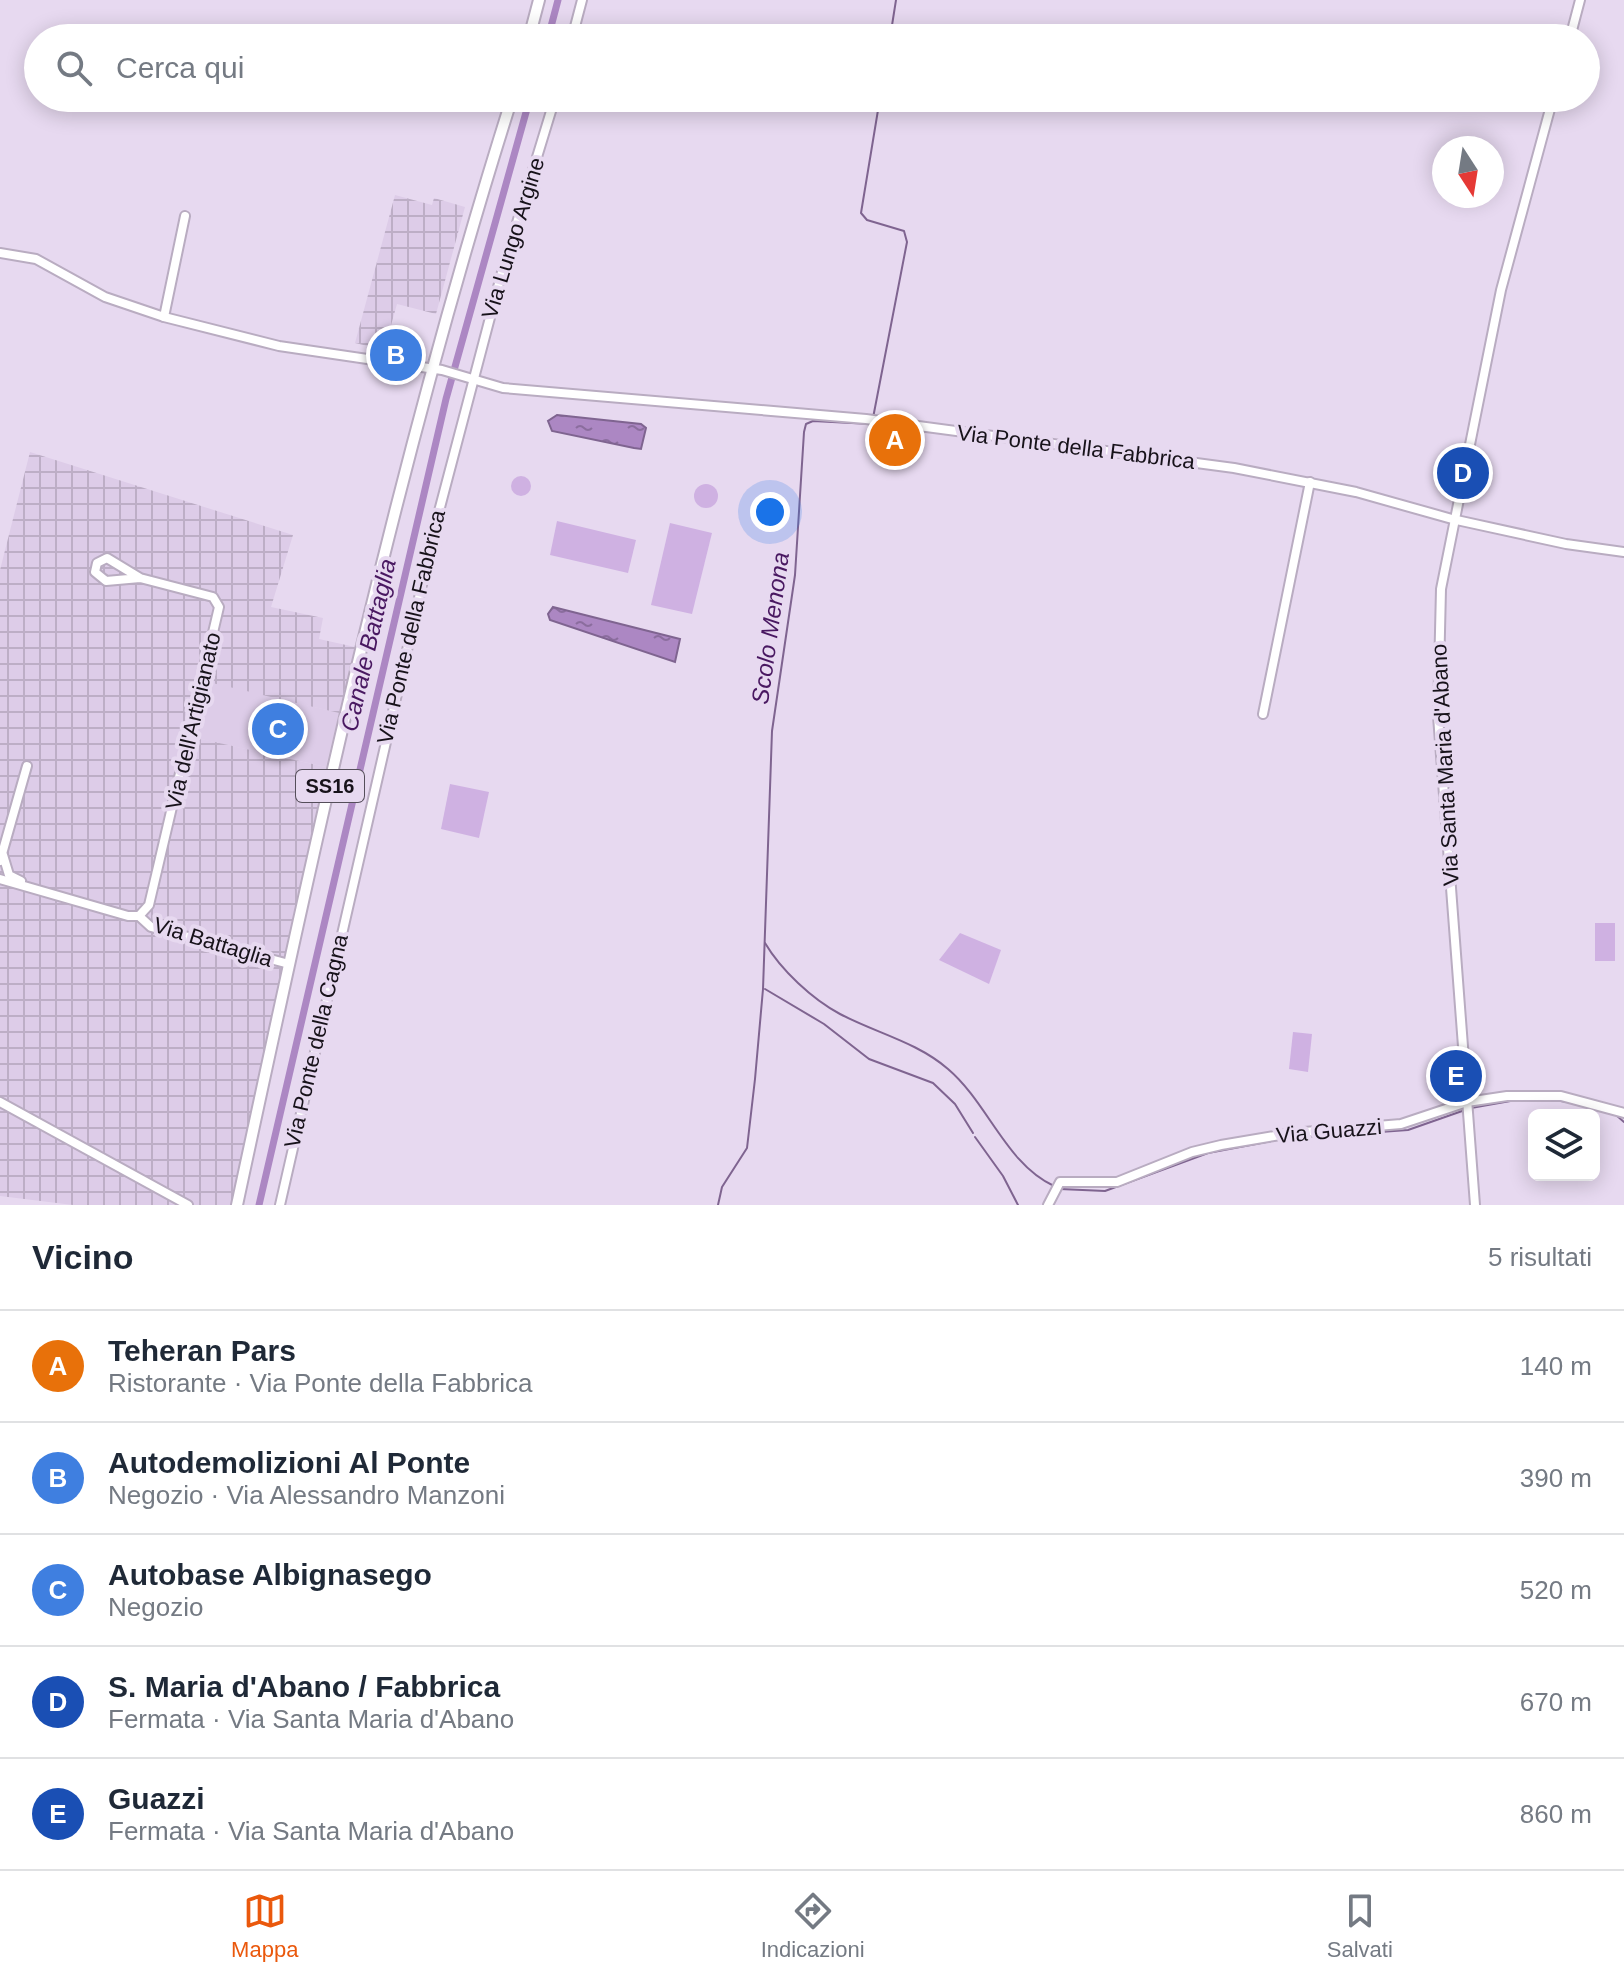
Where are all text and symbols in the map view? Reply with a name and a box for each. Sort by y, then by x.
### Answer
search box [24,24,1600,112]
icon: search [52,46,96,90]
text: Cerca qui [116,51,244,84]
north arrow [1432,136,1504,208]
street label: Via Lungo Argine [477,154,549,322]
pin: B [370,325,422,385]
pin: A [869,410,921,470]
street label: Via Ponte della Fabbrica [956,420,1197,474]
pin: D [1437,443,1489,503]
your location [750,492,790,532]
street label: Via Ponte della Fabbrica [372,507,450,746]
water label: Scolo Menona [746,550,794,706]
water label: Canale Battaglia [335,556,401,734]
street label: Via dell'Artigianato [160,630,226,812]
street label: Via Santa Maria d'Abano [1426,643,1464,887]
pin: C [252,699,304,759]
road number: SS16 [296,770,364,802]
street label: Via Battaglia [150,912,276,972]
street label: Via Ponte della Cagna [279,931,353,1150]
pin: E [1430,1046,1482,1106]
map controls [1528,1109,1600,1181]
button: layers [1528,1109,1600,1181]
street label: Via Guazzi [1275,1114,1383,1148]
text: Vicino [32,1238,133,1276]
text: 5 risultati [1488,1242,1592,1272]
text: Teheran Pars [108,1334,296,1367]
text: A [49,1351,67,1381]
text: 140 m [1520,1351,1592,1381]
text: Ristorante · Via Ponte della Fabbrica [108,1368,532,1398]
text: Autodemolizioni Al Ponte [108,1446,470,1479]
text: B [49,1463,67,1493]
text: 390 m [1520,1463,1592,1493]
text: Negozio · Via Alessandro Manzoni [108,1480,505,1510]
text: Autobase Albignasego [108,1558,432,1591]
text: C [49,1575,67,1605]
text: 520 m [1520,1575,1592,1605]
text: Negozio [108,1592,203,1622]
text: S. Maria d'Abano / Fabbrica [108,1670,500,1703]
text: D [49,1687,67,1717]
text: 670 m [1520,1687,1592,1717]
text: Fermata · Via Santa Maria d'Abano [108,1704,514,1734]
text: Guazzi [108,1782,205,1815]
text: E [49,1799,67,1829]
text: 860 m [1520,1799,1592,1829]
text: Fermata · Via Santa Maria d'Abano [108,1816,514,1846]
tab: Mappa [231,1889,298,1963]
tab: Indicazioni [761,1889,865,1963]
tab: Salvati [1327,1889,1393,1963]

